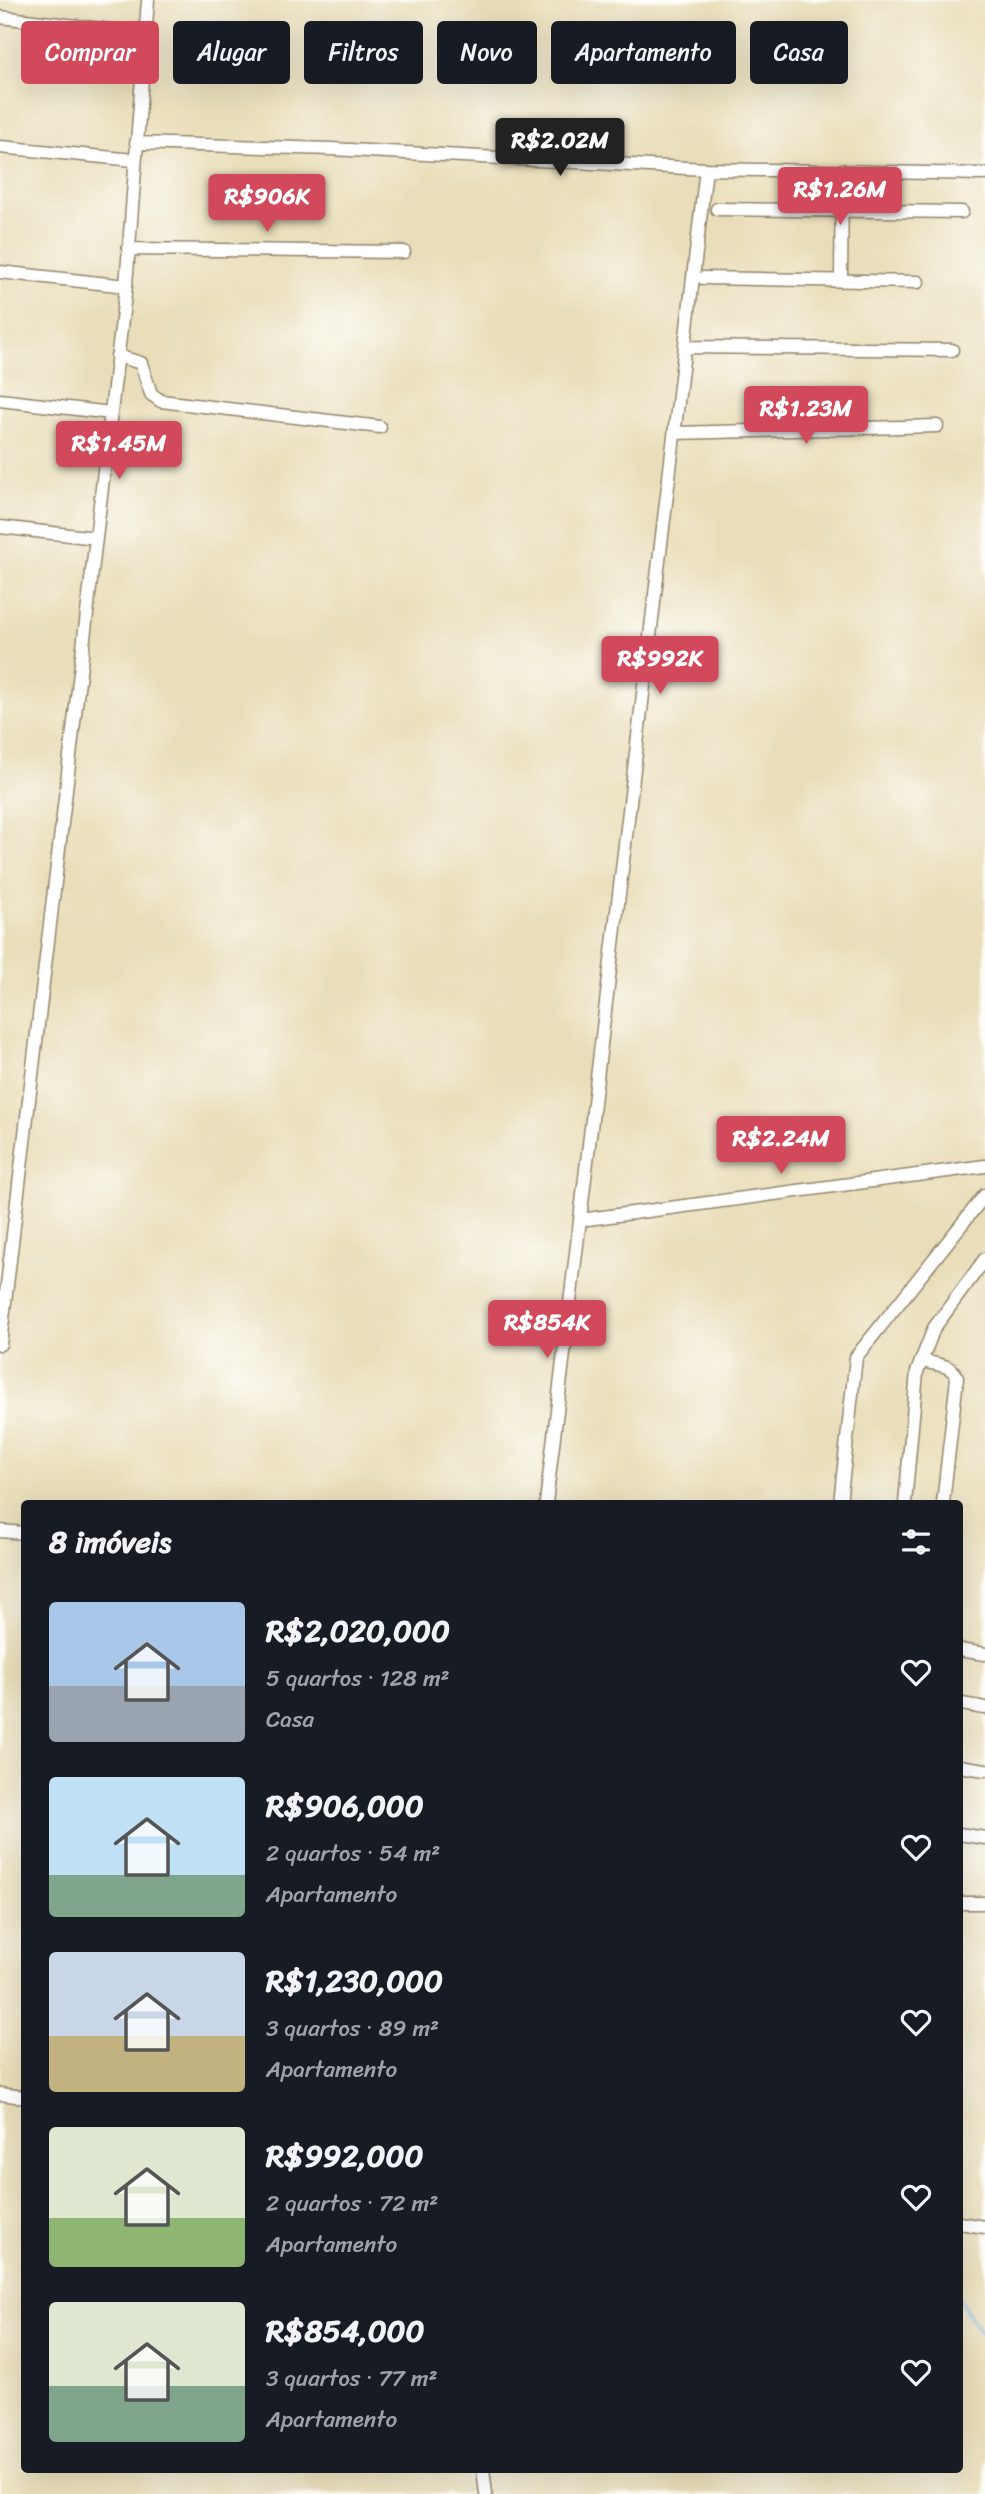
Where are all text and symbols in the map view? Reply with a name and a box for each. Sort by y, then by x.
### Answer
chip: Comprar [21,21,159,84]
chip: Alugar [173,21,290,84]
chip: Filtros [304,21,423,84]
chip: Novo [437,21,537,84]
chip: Apartamento [551,21,736,84]
chip: Casa [750,21,848,84]
pin: R$2.02M [495,118,625,178]
text: R$2.02M [511,120,609,161]
pin: R$1.26M [775,168,905,227]
text: R$1.26M [794,169,886,210]
pin: R$906K [210,174,324,234]
text: R$906K [224,176,310,217]
pin: R$1.23M [741,386,871,446]
text: R$1.23M [760,388,852,429]
pin: R$1.45M [54,421,184,481]
text: R$1.45M [72,423,166,464]
pin: R$992K [603,636,717,696]
text: R$992K [618,638,702,679]
pin: R$2.24M [716,1116,846,1176]
text: R$2.24M [733,1118,829,1159]
pin: R$854K [490,1300,604,1360]
text: R$854K [504,1302,590,1343]
text: 8 imóveis [49,1515,171,1569]
icon: filters [897,1523,935,1561]
text: R$2,020,000 [266,1604,450,1658]
icon: home [105,1630,189,1714]
icon: heart [897,1653,935,1691]
text: 5 quartos · 128 m² [266,1658,450,1699]
text: Casa [266,1699,314,1740]
text: R$906,000 [266,1779,424,1833]
icon: home [105,1805,189,1889]
icon: heart [897,1828,935,1866]
text: 2 quartos · 54 m² [266,1833,440,1874]
text: Apartamento [266,1874,397,1915]
text: R$1,230,000 [266,1954,443,2008]
icon: home [105,1980,189,2064]
icon: heart [897,2003,935,2041]
text: 3 quartos · 89 m² [266,2008,439,2049]
text: Apartamento [266,2049,397,2090]
text: R$992,000 [266,2129,424,2183]
icon: home [105,2155,189,2239]
icon: heart [897,2178,935,2216]
text: 2 quartos · 72 m² [266,2183,438,2224]
text: Apartamento [266,2224,397,2265]
text: R$854,000 [266,2304,425,2358]
icon: home [105,2330,189,2414]
icon: heart [897,2353,935,2391]
text: 3 quartos · 77 m² [266,2358,437,2399]
text: Apartamento [266,2399,397,2440]

